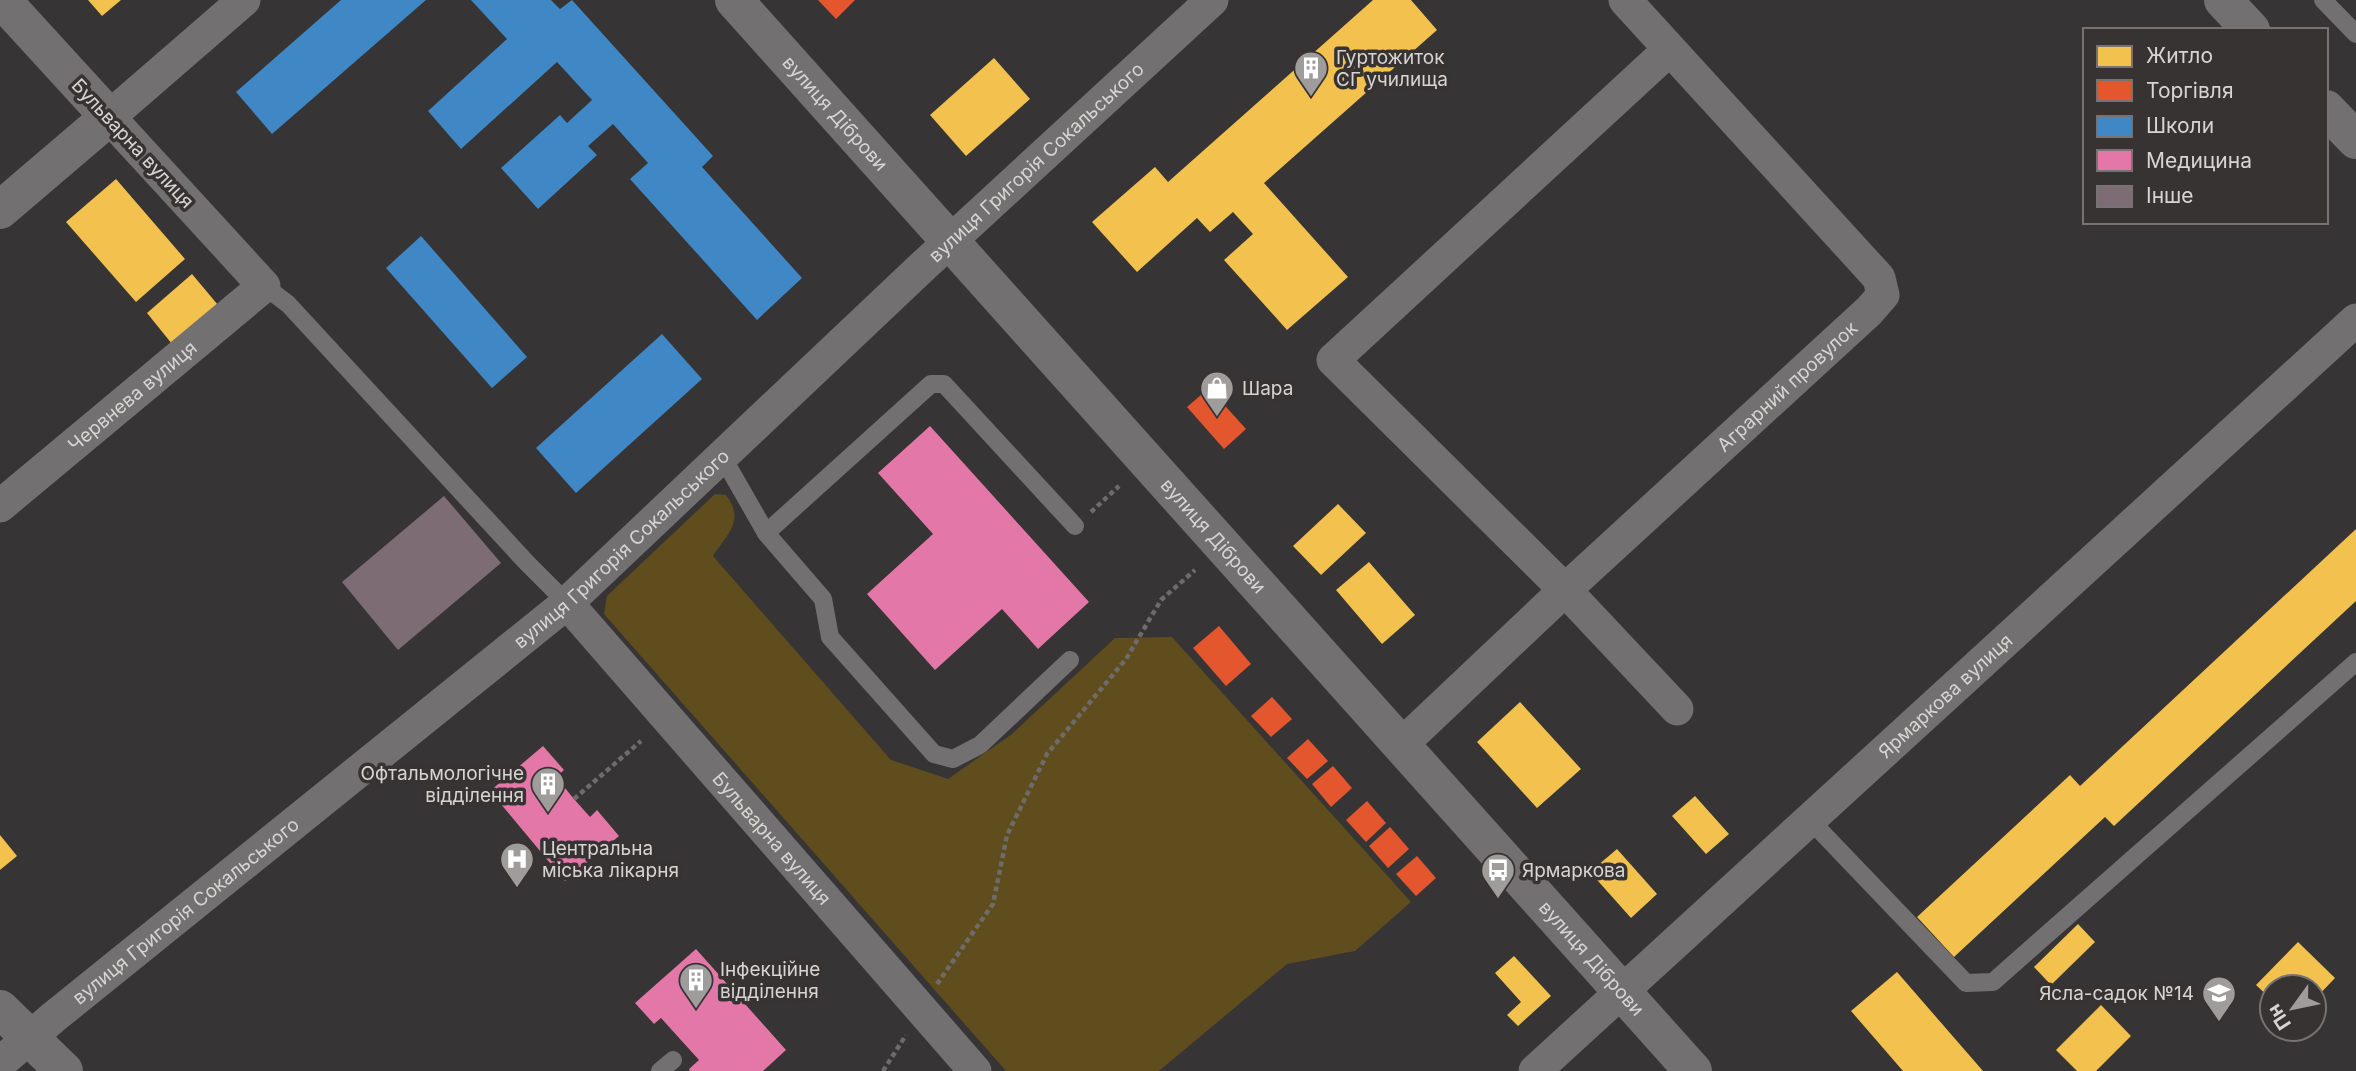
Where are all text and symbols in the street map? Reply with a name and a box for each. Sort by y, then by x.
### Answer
legend [2083,28,2328,224]
text: Житло [2146,43,2213,68]
place label: Гуртожиток СГ училища [1336,46,1448,91]
building icon: Гуртожиток СГ училища [1292,49,1330,98]
street label: вулиця Діброви [778,51,892,176]
street label: вулиця Григорія Сокальського [924,58,1149,267]
street label: Бульварна вулиця [67,74,199,213]
text: Торгівля [2146,78,2234,103]
text: Школи [2146,113,2214,138]
text: Медицина [2146,148,2252,173]
text: Інше [2146,183,2194,208]
street label: Аграрний провулок [1712,316,1863,457]
street label: Червнева вулиця [63,336,201,456]
shop icon: Шара [1198,369,1236,418]
place label: Шара [1242,377,1293,400]
street label: вулиця Григорія Сокальського [509,444,734,653]
street label: вулиця Діброви [1156,474,1271,598]
street label: Ярмаркова вулиця [1874,629,2017,763]
place label: Офтальмологічне відділення [360,762,524,807]
building icon: Офтальмологічне відділення [529,765,567,814]
street label: Бульварна вулиця [708,767,836,910]
street label: вулиця Григорія Сокальського [68,813,304,1009]
place label: Центральна міська лікарня [542,837,679,882]
hospital icon: Центральна міська лікарня [498,840,536,889]
bus stop icon: Ярмаркова [1479,851,1517,900]
place label: Ярмаркова [1522,859,1625,882]
street label: вулиця Діброви [1534,896,1649,1021]
place label: Інфекційне відділення [720,958,820,1003]
building icon: Інфекційне відділення [677,961,715,1010]
north arrow [2258,973,2328,1043]
school or university icon: Ясла-садок №14 [2200,974,2238,1023]
place label: Ясла-садок №14 [2039,982,2194,1005]
text: Пн [2262,1000,2296,1034]

